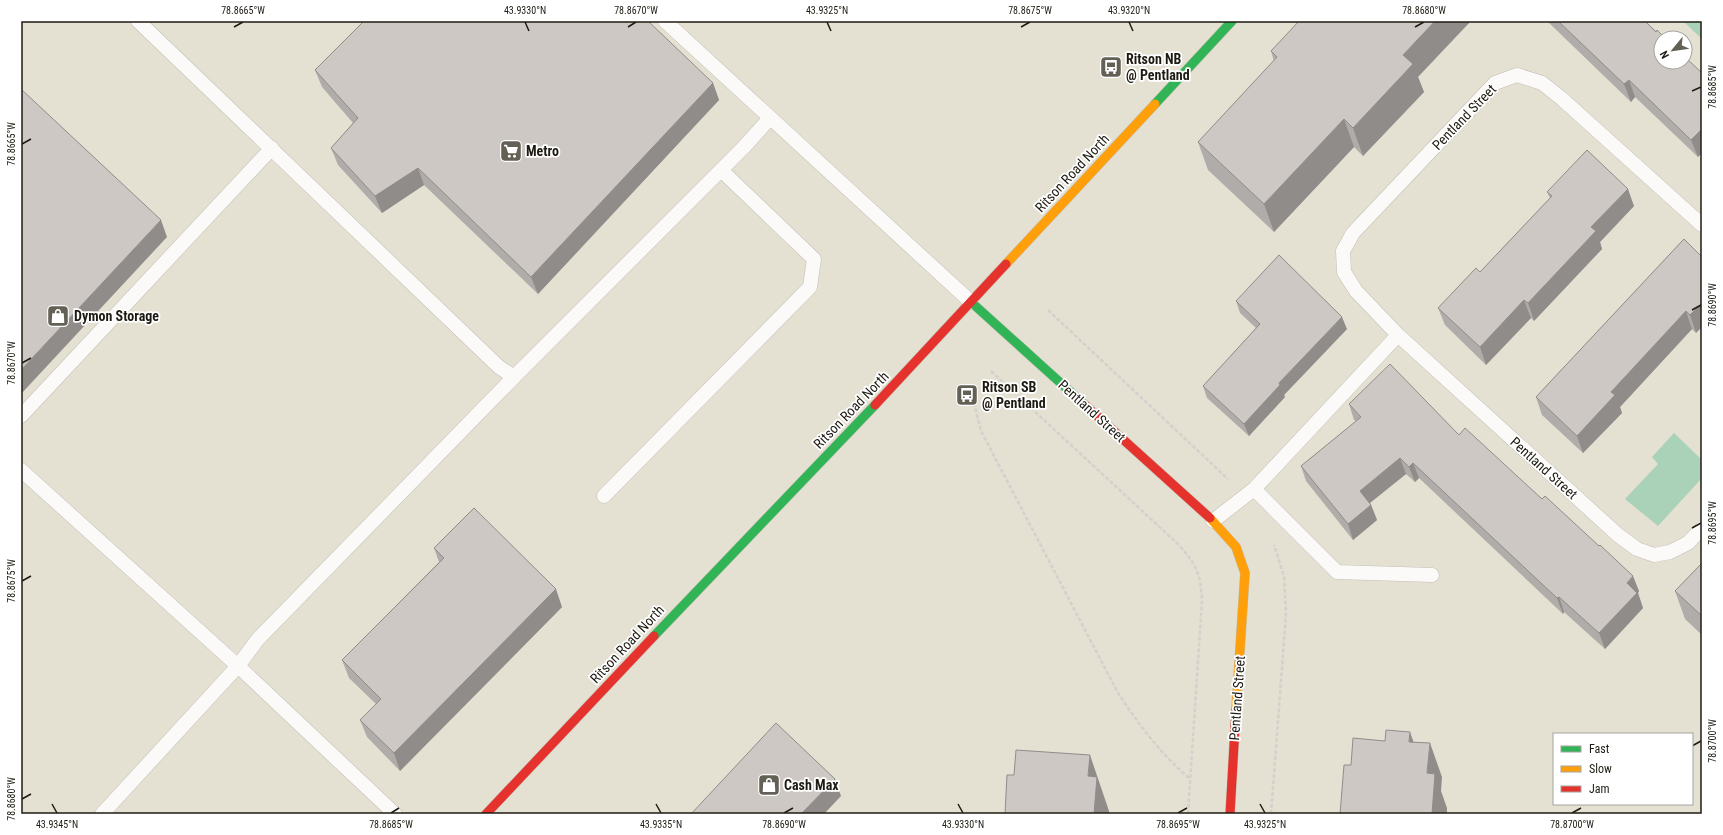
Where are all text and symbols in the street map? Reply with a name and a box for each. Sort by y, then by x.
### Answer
text: 78.8665°W [221,5,265,16]
text: 43.9330°N [504,5,546,16]
text: 78.8670°W [614,5,658,16]
text: 43.9325°N [806,5,848,16]
text: 78.8675°W [1008,5,1052,16]
text: 43.9320°N [1108,5,1150,16]
text: 78.8680°W [1402,5,1446,16]
north arrow [1653,30,1693,70]
text: N [1657,48,1672,61]
place label: Ritson NB @ Pentland [1126,51,1190,83]
bus stop icon: Ritson NB @ Pentland [1098,54,1124,80]
text: 78.8685°W [1707,65,1718,109]
street label: Pentland Street [1429,81,1499,153]
text: 78.8665°W [6,122,17,166]
street label: Ritson Road North [1032,131,1112,215]
supermarket icon: Metro [498,138,524,164]
place label: Metro [526,143,559,159]
text: 78.8690°W [1707,283,1718,327]
shop icon: Dymon Storage [45,303,71,329]
place label: Dymon Storage [74,308,159,324]
text: 78.8670°W [6,341,17,385]
street label: Ritson Road North [810,368,892,452]
street label: Pentland Street [1055,377,1129,445]
place label: Ritson SB @ Pentland [982,379,1046,411]
bus stop icon: Ritson SB @ Pentland [954,382,980,408]
street label: Pentland Street [1507,434,1581,502]
text: 78.8695°W [1707,501,1718,545]
text: 78.8675°W [6,559,17,603]
street label: Ritson Road North [587,602,667,686]
street label: Pentland Street [1226,655,1248,741]
text: 78.8700°W [1707,719,1718,763]
legend [1553,733,1693,805]
text: Fast [1589,742,1610,756]
text: Slow [1589,762,1612,776]
shop icon: Cash Max [756,772,782,798]
text: 78.8680°W [6,777,17,821]
place label: Cash Max [784,777,839,793]
text: Jam [1589,782,1610,796]
text: 43.9345°N [36,819,78,830]
text: 78.8685°W [369,819,413,830]
text: 43.9335°N [640,819,682,830]
text: 78.8690°W [762,819,806,830]
text: 43.9330°N [942,819,984,830]
text: 78.8695°W [1156,819,1200,830]
text: 43.9325°N [1244,819,1286,830]
text: 78.8700°W [1550,819,1594,830]

